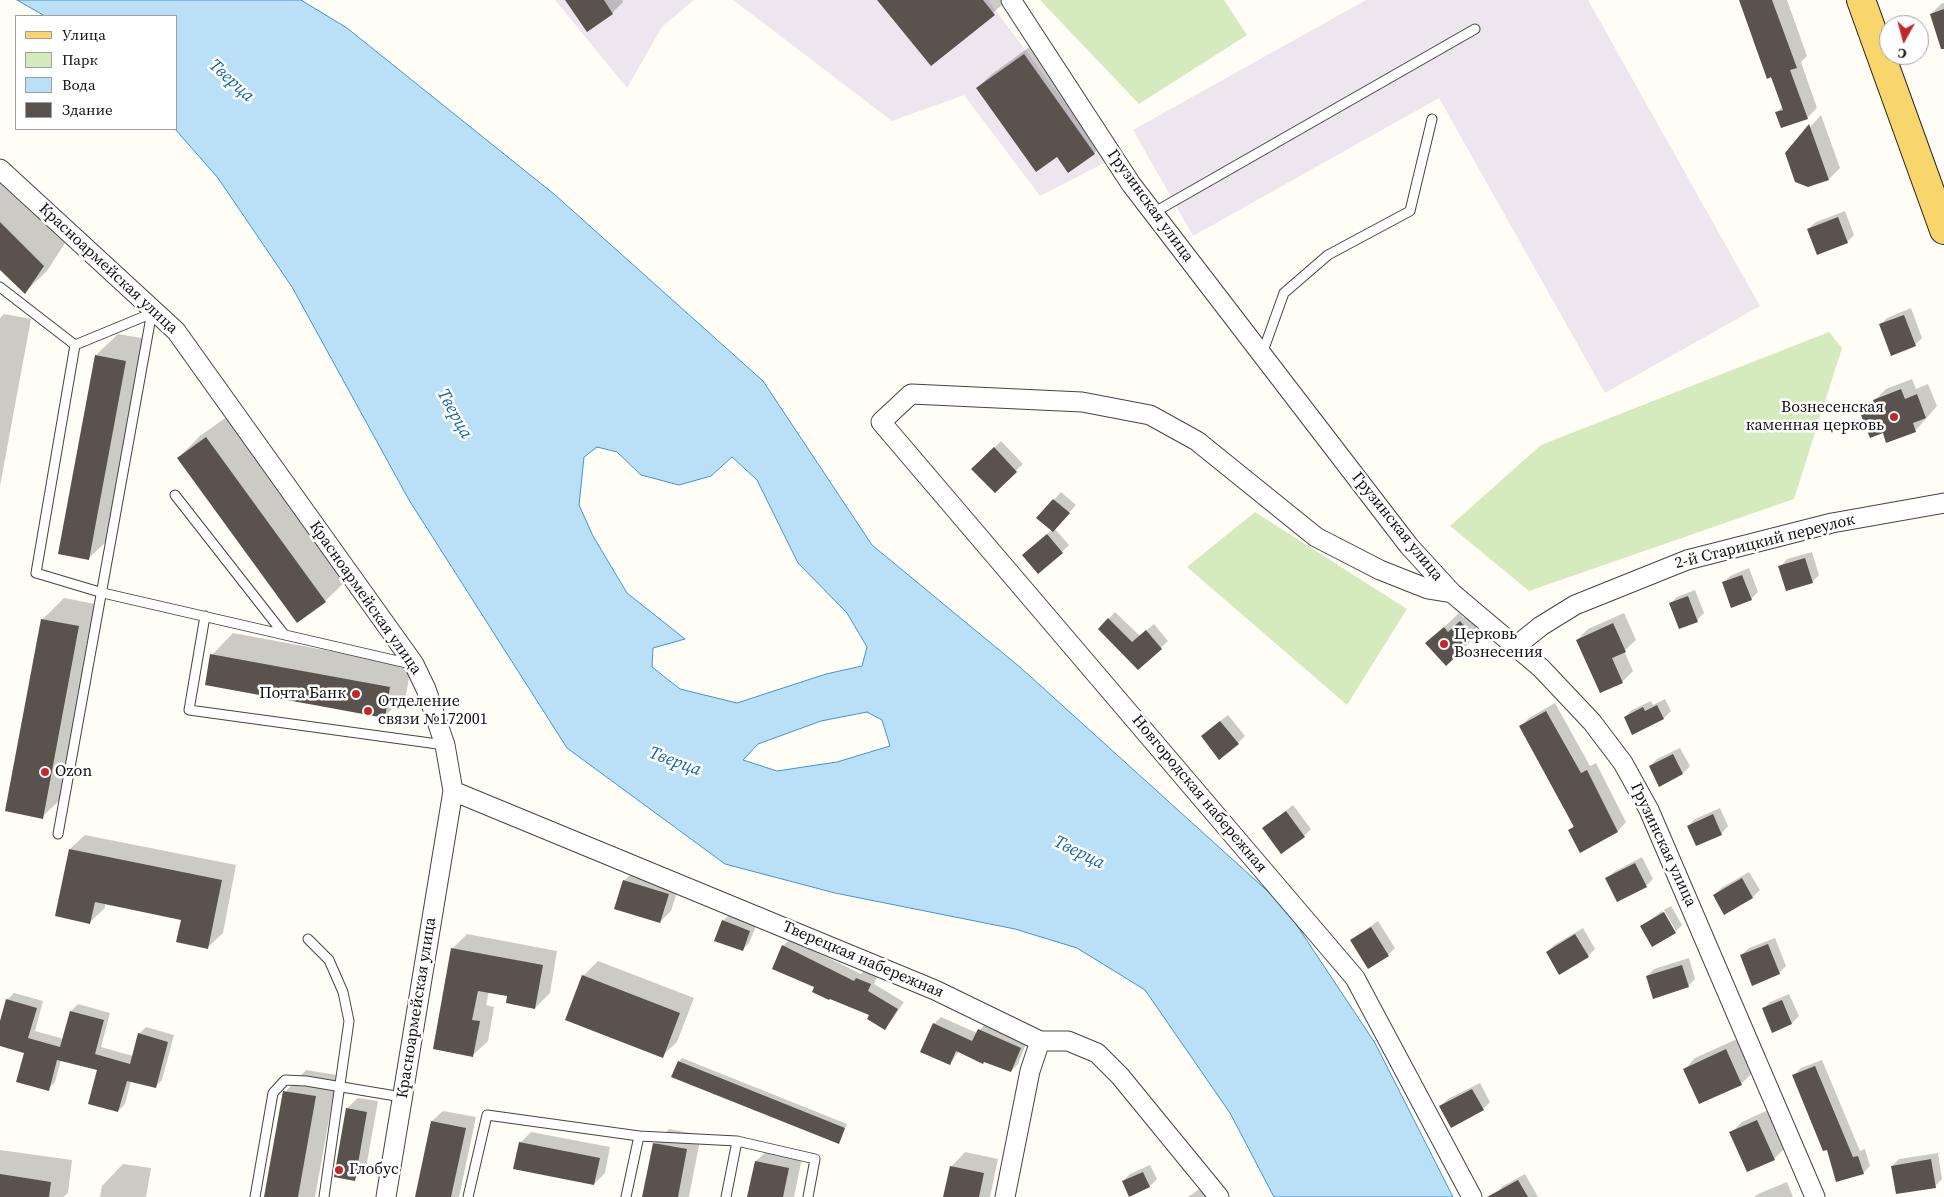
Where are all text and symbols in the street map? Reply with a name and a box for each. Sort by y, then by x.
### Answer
legend [15,15,178,130]
north arrow [1879,15,1929,65]
text: Улица [62,24,106,45]
text: С [1897,43,1908,64]
text: Парк [62,49,98,70]
water label: Тверца [204,55,258,107]
text: Вода [62,74,96,95]
text: Здание [62,99,113,120]
street label: Грузинская улица [1103,146,1197,266]
street label: Красноармейская улица [35,200,181,338]
water label: Тверца [431,385,477,443]
place label: Вознесенская каменная церковь [1746,398,1884,436]
marker: Вознесенская каменная церковь [1888,411,1900,423]
street label: Грузинская улица [1347,469,1447,585]
street label: 2-й Старицкий переулок [1673,510,1857,574]
street label: Красноармейская улица [305,518,425,678]
place label: Церковь Вознесения [1454,625,1543,663]
marker: Церковь Вознесения [1438,638,1450,650]
place label: Почта Банк [259,684,346,704]
marker: Почта Банк [350,688,362,700]
place label: Отделение связи №172001 [378,692,488,730]
marker: Отделение связи №172001 [362,705,374,717]
street label: Новгородская набережная [1127,711,1271,877]
water label: Тверца [646,743,704,781]
place label: Ozon [55,762,92,782]
marker: Ozon [39,766,51,778]
street label: Грузинская улица [1626,780,1700,910]
water label: Тверца [1050,831,1108,875]
street label: Красноармейская улица [393,916,441,1100]
street label: Тверецкая набережная [780,917,946,1003]
place label: Глобус [349,1160,399,1180]
marker: Глобус [333,1164,345,1176]

